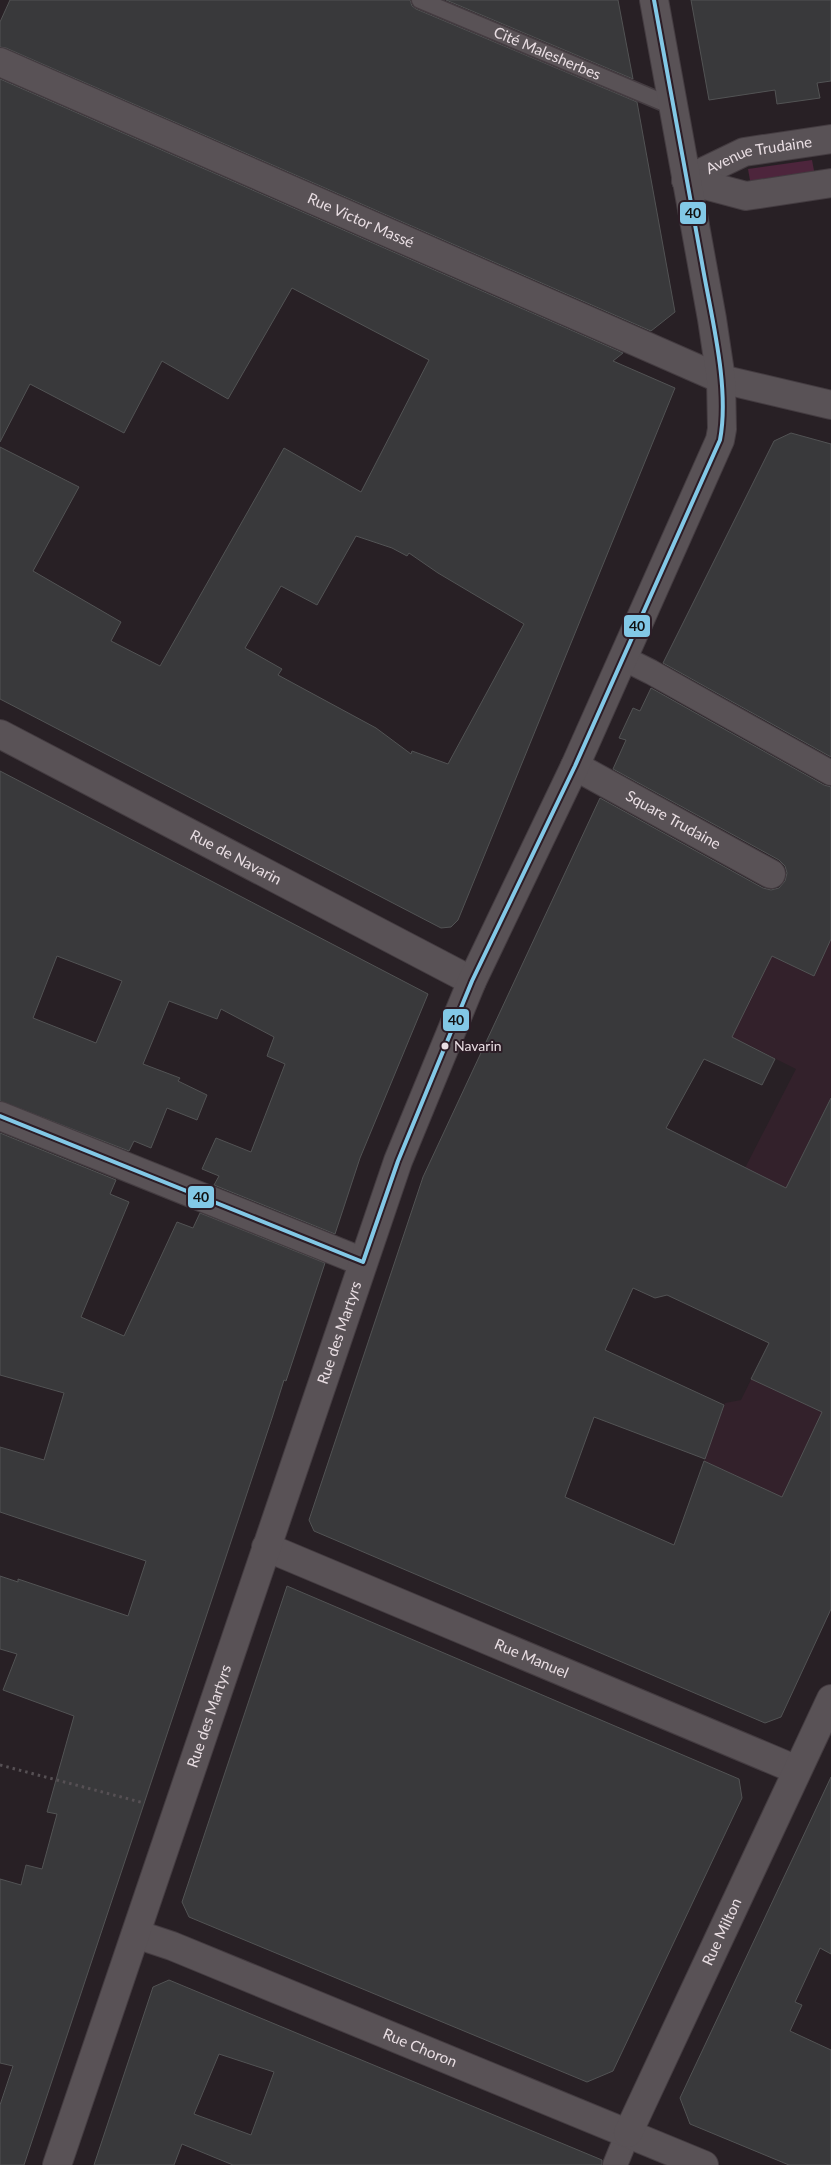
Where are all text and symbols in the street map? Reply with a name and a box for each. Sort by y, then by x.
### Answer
street label: Cité Malesherbes [491,22,604,83]
street label: Avenue Trudaine [702,132,813,177]
street label: Rue Victor Massé [305,188,417,251]
line badge: 40 [679,201,707,225]
text: 40 [685,204,701,221]
line badge: 40 [623,614,651,638]
text: 40 [629,617,645,634]
street label: Square Trudaine [623,786,724,853]
street label: Rue de Navarin [187,825,285,888]
line badge: 40 [442,1008,470,1032]
text: 40 [448,1011,464,1028]
place label: Navarin [454,1037,502,1054]
marker: Navarin [440,1041,450,1051]
line badge: 40 [187,1185,215,1209]
text: 40 [193,1188,209,1205]
street label: Rue des Martyrs [313,1279,365,1386]
street label: Rue Manuel [492,1634,572,1681]
street label: Rue des Martyrs [183,1662,234,1770]
street label: Rue Milton [698,1895,745,1968]
street label: Rue Choron [381,2024,460,2070]

